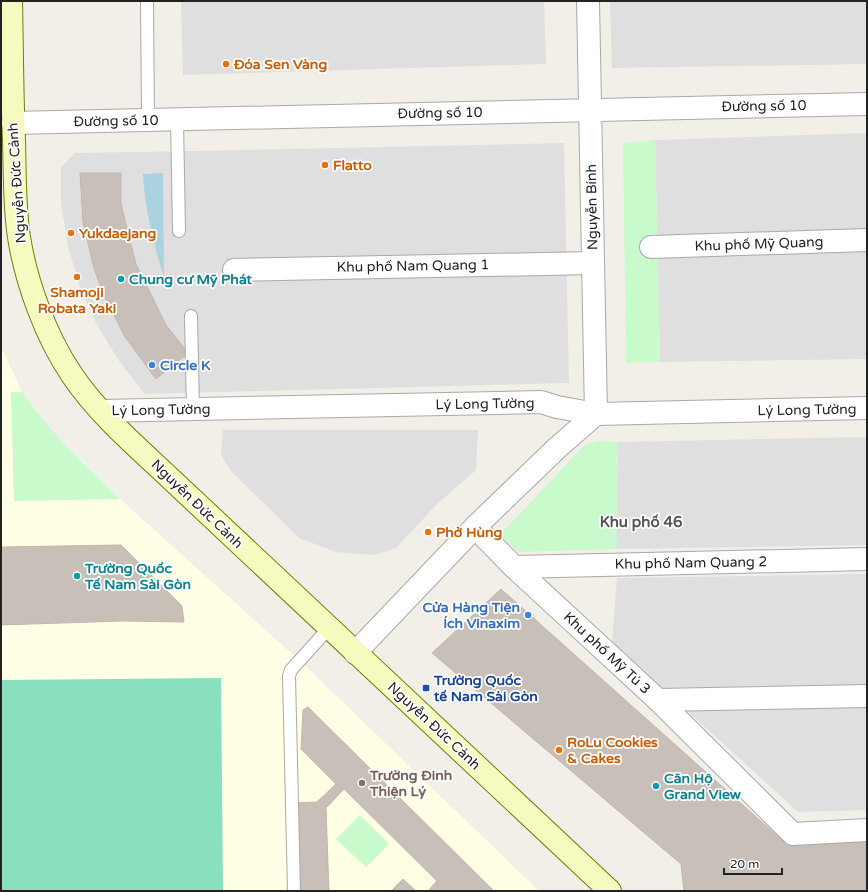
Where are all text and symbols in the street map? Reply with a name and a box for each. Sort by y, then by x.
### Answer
place label: Đóa Sen Vàng [233,56,327,73]
marker: Đóa Sen Vàng [221,59,231,69]
street label: Đường số 10 [721,97,807,115]
street label: Đường số 10 [397,104,483,122]
street label: Đường số 10 [73,112,159,130]
street label: Nguyễn Đức Cảnh [4,122,30,244]
place label: Flatto [333,157,372,174]
marker: Flatto [320,160,330,170]
street label: Nguyễn Bính [583,164,601,250]
place label: Yukdaejang [79,225,157,242]
marker: Yukdaejang [66,228,76,238]
street label: Khu phố Mỹ Quang [694,233,824,255]
street label: Khu phố Nam Quang 1 [337,256,489,276]
place label: Chung cư Mỹ Phát [129,271,253,288]
marker: Shamoji Robata Yaki [72,272,82,282]
marker: Chung cư Mỹ Phát [116,274,126,284]
place label: Shamoji Robata Yaki [38,284,116,317]
place label: Circle K [160,357,211,374]
marker: Circle K [147,360,157,370]
street label: Lý Long Tường [435,395,535,413]
street label: Lý Long Tường [111,401,211,419]
street label: Lý Long Tường [757,401,857,419]
street label: Nguyễn Đức Cảnh [148,456,246,552]
district label: Khu phố 46 [600,513,682,532]
place label: Phở Hùng [436,524,502,541]
marker: Phở Hùng [423,527,433,537]
street label: Khu phố Nam Quang 2 [615,553,767,573]
place label: Trường Quốc Tế Nam Sài Gòn [84,560,191,593]
marker: Trường Quốc Tế Nam Sài Gòn [72,571,82,581]
place label: Cửa Hàng Tiện Ích Vinaxim [422,599,520,632]
street label: Khu phố Mỹ Tú 3 [560,608,654,698]
marker: Cửa Hàng Tiện Ích Vinaxim [523,610,533,620]
place label: Trường Quốc tế Nam Sài Gòn [433,672,538,705]
street label: Nguyễn Đức Cảnh [384,679,484,773]
marker: Trường Quốc tế Nam Sài Gòn [421,683,431,693]
place label: RoLu Cookies & Cakes [567,734,658,767]
marker: RoLu Cookies & Cakes [554,745,564,755]
place label: Trường Đinh Thiện Lý [369,767,452,800]
place label: Căn Hộ Grand View [664,770,741,803]
marker: Trường Đinh Thiện Lý [357,778,367,788]
marker: Căn Hộ Grand View [651,781,661,791]
scale bar [724,850,782,876]
text: 20 m [730,857,759,871]

